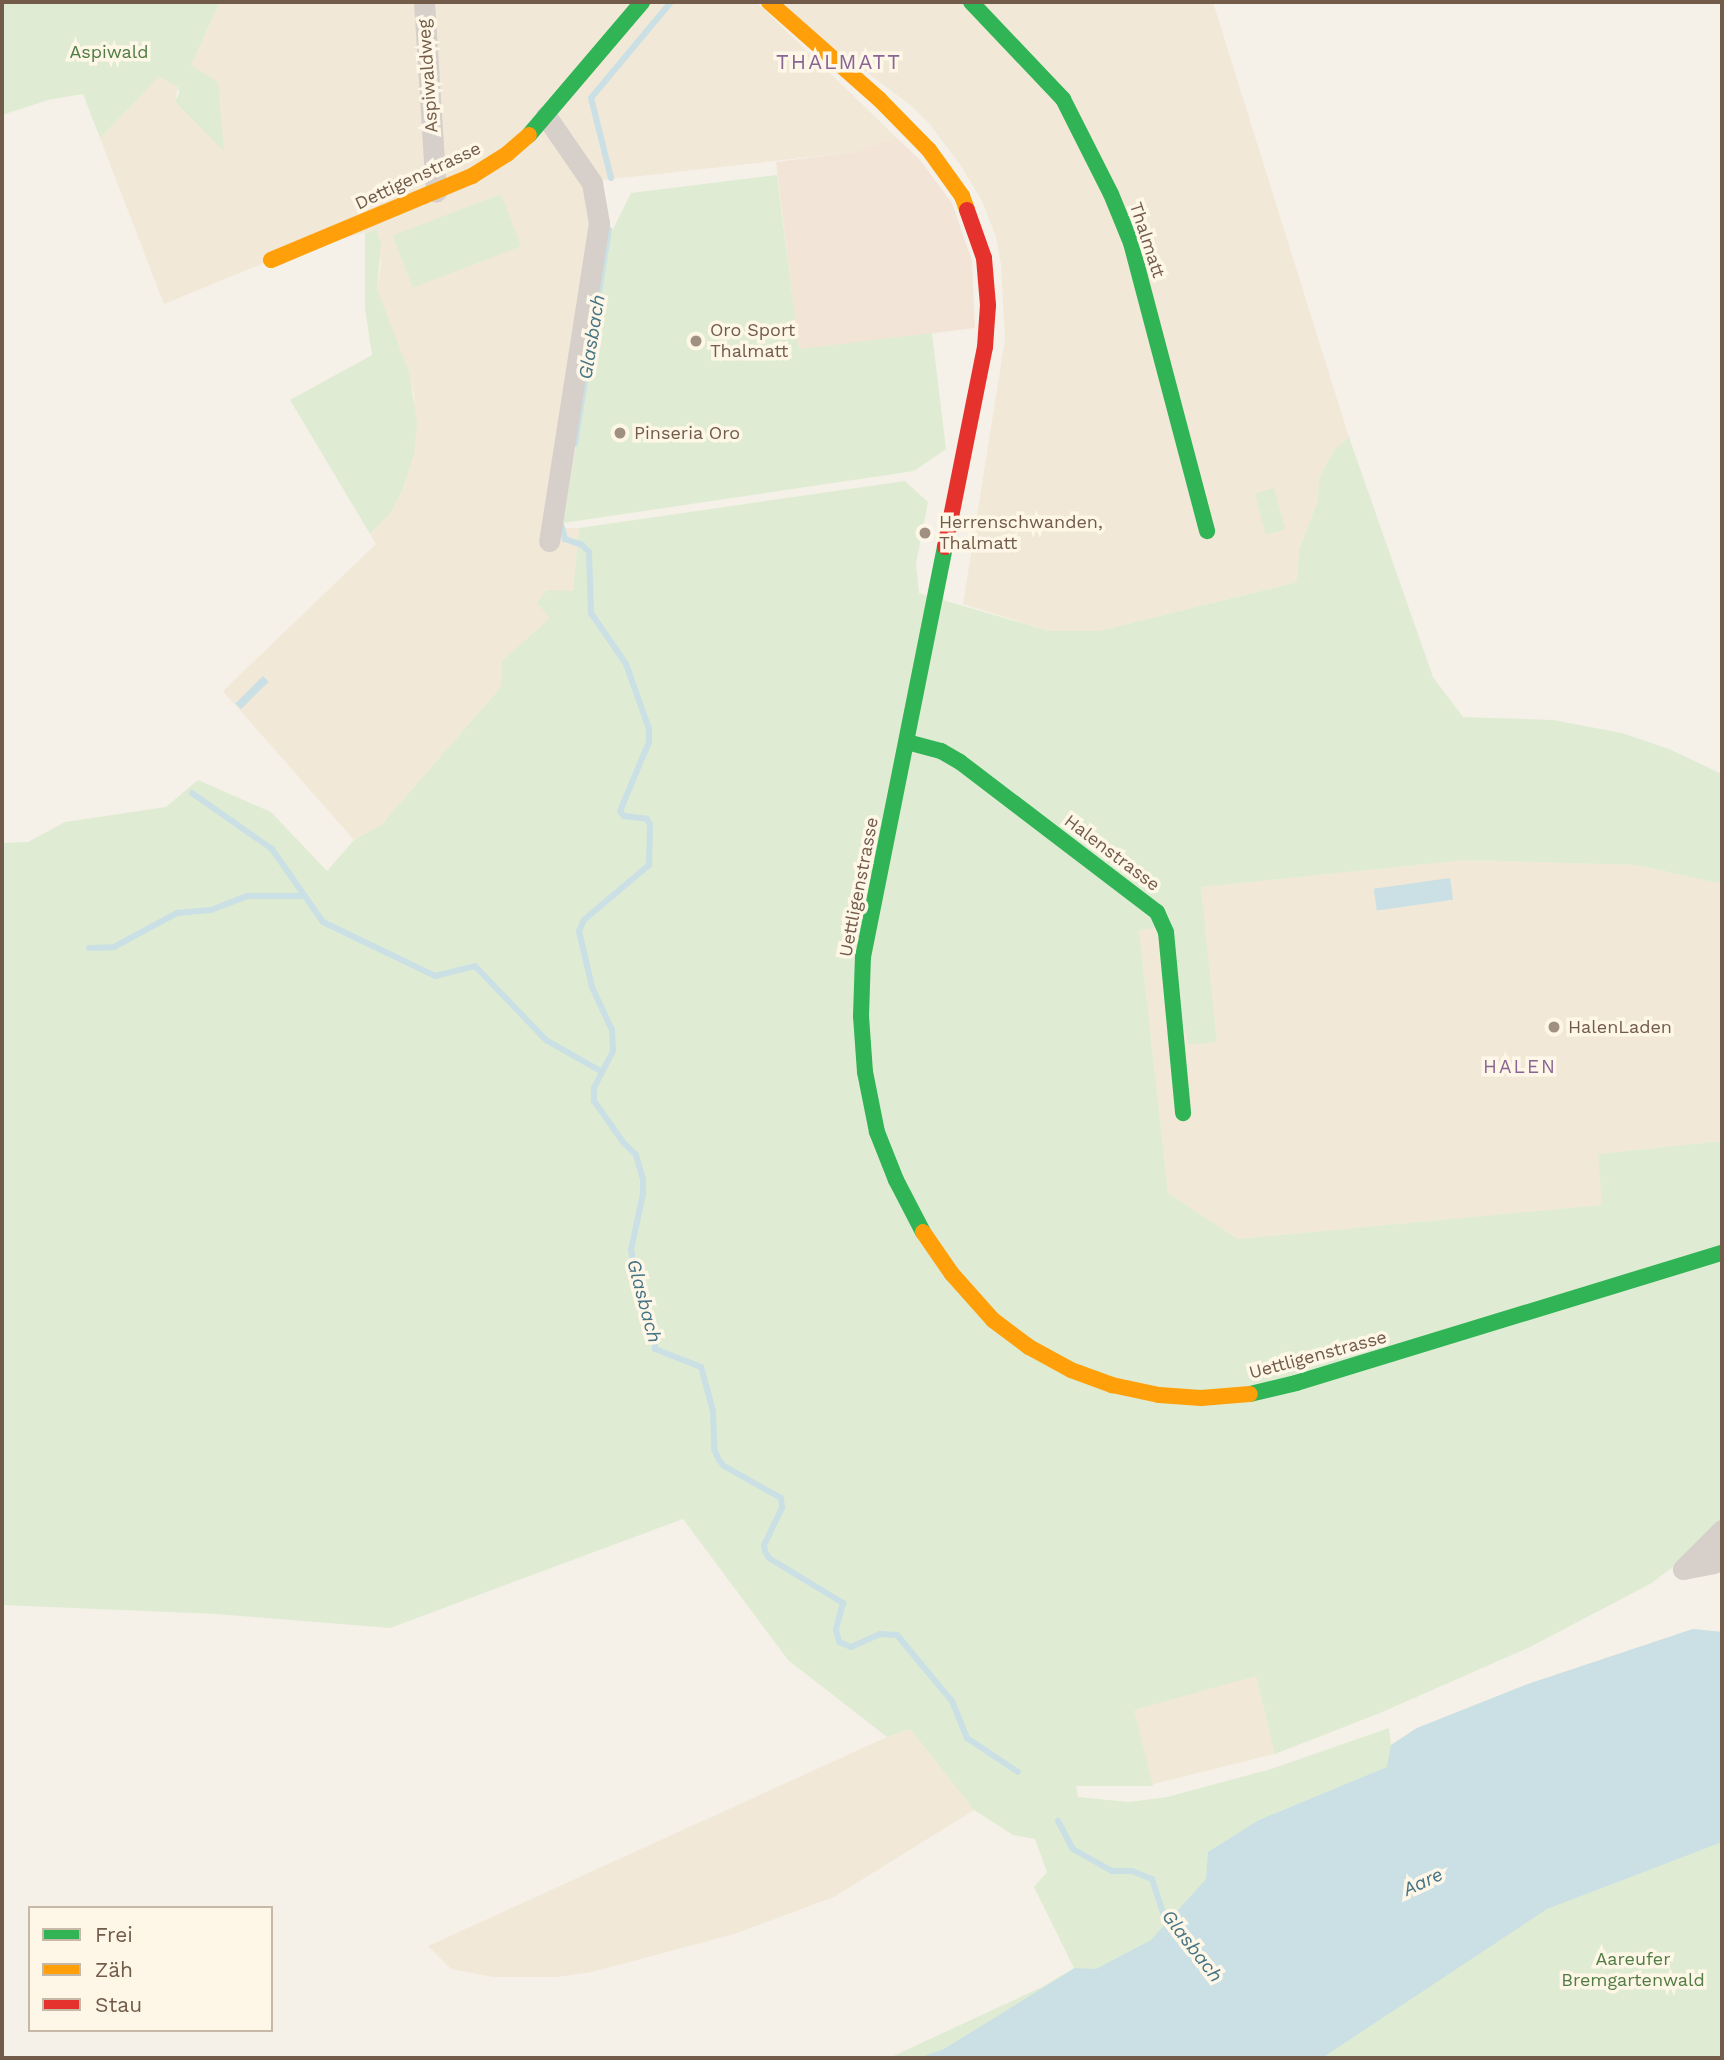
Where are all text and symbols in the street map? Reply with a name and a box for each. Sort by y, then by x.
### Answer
street label: Aspiwaldweg [413,18,443,134]
park label: Aspiwald [69,41,149,63]
district label: THALMATT [777,49,901,75]
street label: Dettigenstrasse [352,137,484,215]
street label: Thalmatt [1125,199,1169,281]
water label: Glasbach [574,293,610,381]
place label: Oro Sport Thalmatt [710,320,795,362]
marker: Oro Sport Thalmatt [688,333,704,349]
place label: Pinseria Oro [634,422,740,444]
marker: Pinseria Oro [612,425,628,441]
place label: Herrenschwanden, Thalmatt [939,512,1103,554]
marker: Herrenschwanden, Thalmatt [917,525,933,541]
street label: Halenstrasse [1060,810,1164,896]
street label: Uettligenstrasse [835,815,883,959]
place label: HalenLaden [1568,1016,1672,1038]
marker: HalenLaden [1546,1019,1562,1035]
district label: HALEN [1484,1056,1556,1078]
water label: Glasbach [622,1257,666,1345]
street label: Uettligenstrasse [1247,1326,1389,1384]
water label: Aare [1399,1863,1447,1901]
water label: Glasbach [1157,1905,1227,1987]
legend [28,1906,273,2032]
text: Frei [95,1922,133,1947]
park label: Aareufer Bremgartenwald [1561,1949,1705,1992]
text: Zäh [95,1957,133,1982]
text: Stau [95,1992,142,2017]

